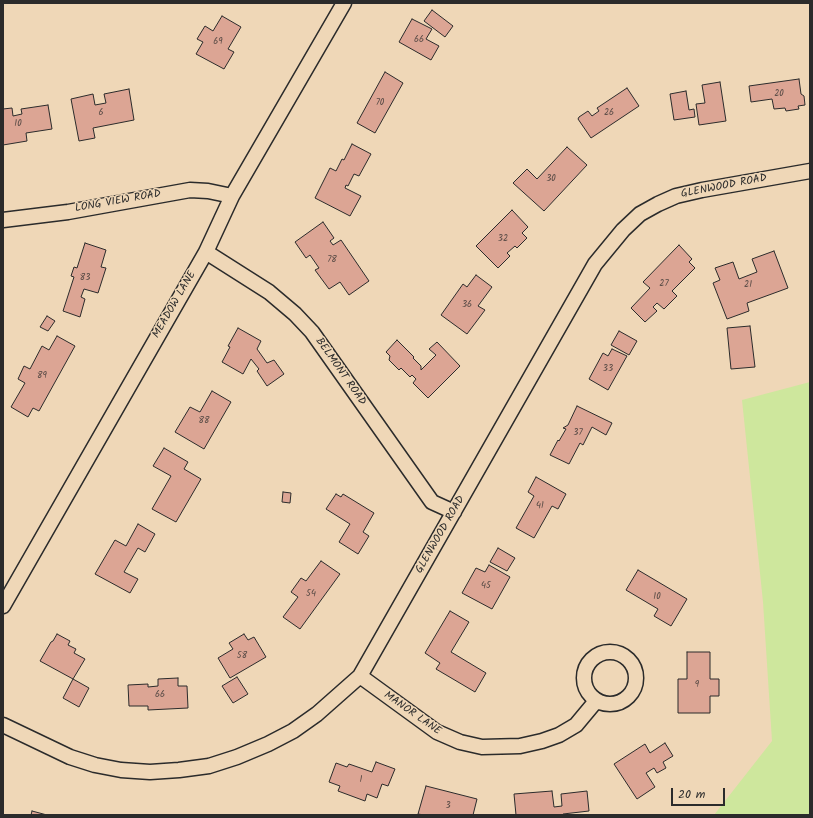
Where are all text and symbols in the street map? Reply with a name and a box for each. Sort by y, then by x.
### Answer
house number: 66 [414,35,424,45]
house number: 69 [213,37,223,47]
house number: 20 [774,89,784,99]
house number: 70 [376,98,384,108]
house number: 6 [98,108,104,118]
house number: 26 [604,108,614,118]
house number: 10 [14,119,22,129]
street label: GLENWOOD ROAD [680,172,768,202]
house number: 30 [546,174,556,184]
street label: LONG VIEW ROAD [74,188,162,216]
house number: 32 [498,234,508,244]
house number: 78 [327,255,337,265]
street label: MEADOW LANE [150,269,200,341]
house number: 83 [80,273,90,283]
house number: 27 [659,279,669,289]
house number: 21 [744,280,752,290]
house number: 36 [462,300,472,310]
street label: BELMONT ROAD [312,336,368,408]
house number: 33 [603,364,613,374]
house number: 89 [37,371,47,381]
house number: 88 [199,416,209,426]
house number: 37 [573,428,583,438]
street label: GLENWOOD ROAD [413,494,469,576]
house number: 41 [536,501,544,511]
house number: 45 [481,581,491,591]
house number: 54 [306,589,316,599]
house number: 10 [653,592,661,602]
house number: 58 [237,651,247,661]
house number: 9 [695,680,699,690]
street label: MANOR LANE [381,689,443,739]
house number: 66 [155,690,165,700]
house number: 1 [360,775,362,785]
scale bar [673,780,727,806]
text: 20 m [678,785,705,804]
house number: 3 [445,801,451,811]

